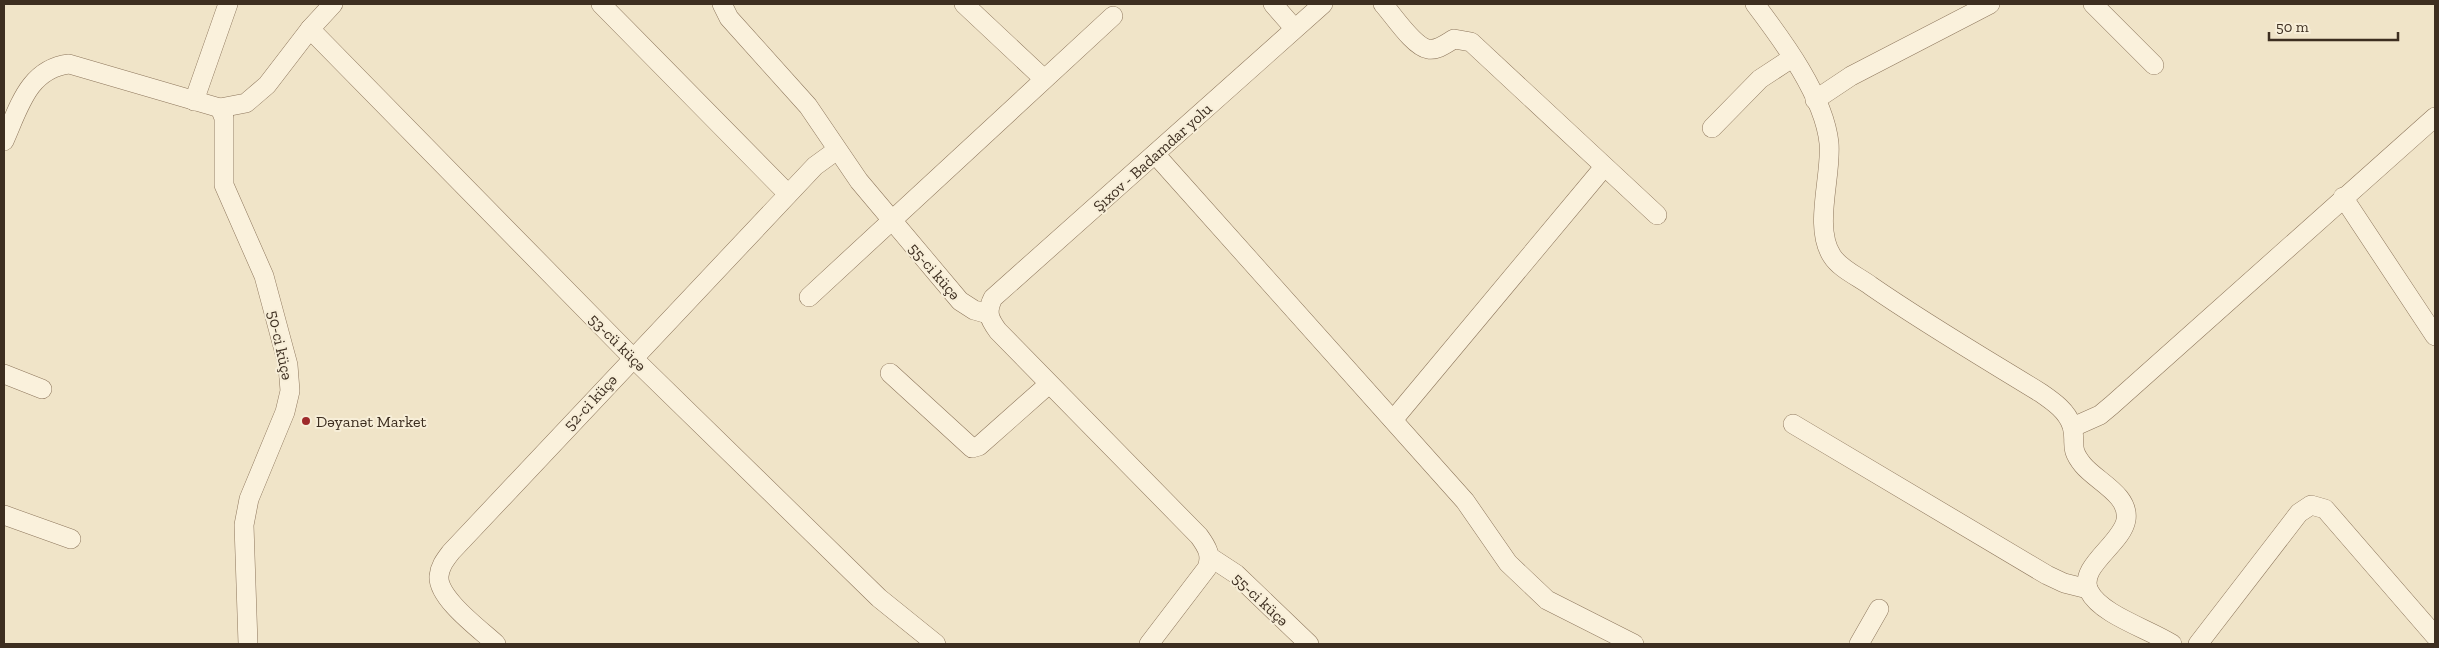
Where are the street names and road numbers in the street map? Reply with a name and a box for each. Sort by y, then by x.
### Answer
street label: Şıxov - Badamdar yolu [1089,99,1215,216]
street label: 55-ci küçə [905,239,965,304]
street label: 50-ci küçə [264,309,297,382]
street label: 53-cü küçə [585,310,650,375]
street label: 52-ci küçə [560,370,621,434]
street label: 55-ci küçə [1229,569,1293,630]

